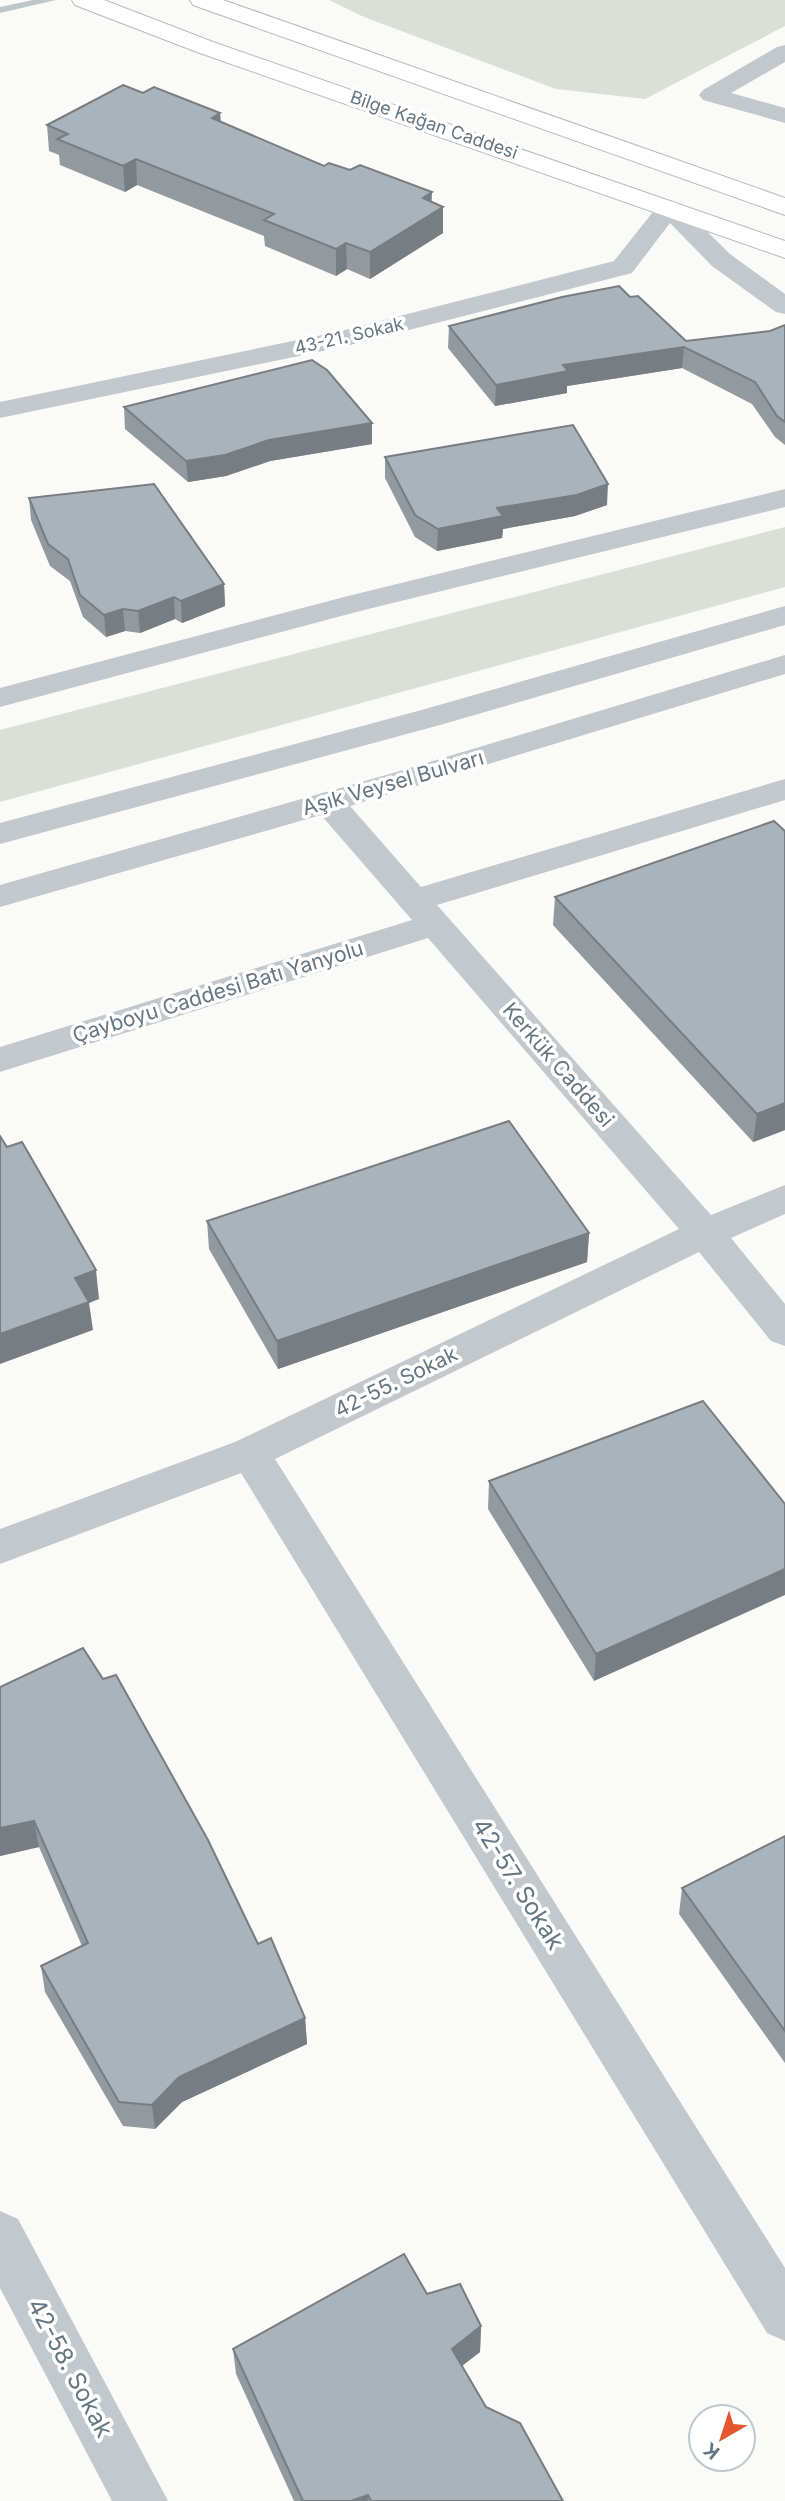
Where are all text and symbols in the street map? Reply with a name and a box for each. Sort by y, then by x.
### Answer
street label: Bilge Kağan Caddesi [348,86,521,163]
street label: 43-21. Sokak [292,313,406,358]
street label: Aşık Veysel Bulvarı [299,745,486,820]
street label: Çayboyu Caddesi Batı Yanyolu [70,935,366,1048]
street label: Kerkük Caddesi [498,997,619,1132]
street label: 42-55. Sokak [330,1341,462,1422]
street label: 42-57. Sokak [466,1813,570,1955]
street label: 42-58. Sokak [22,2293,119,2442]
north arrow [687,2403,757,2473]
text: K [699,2437,724,2464]

